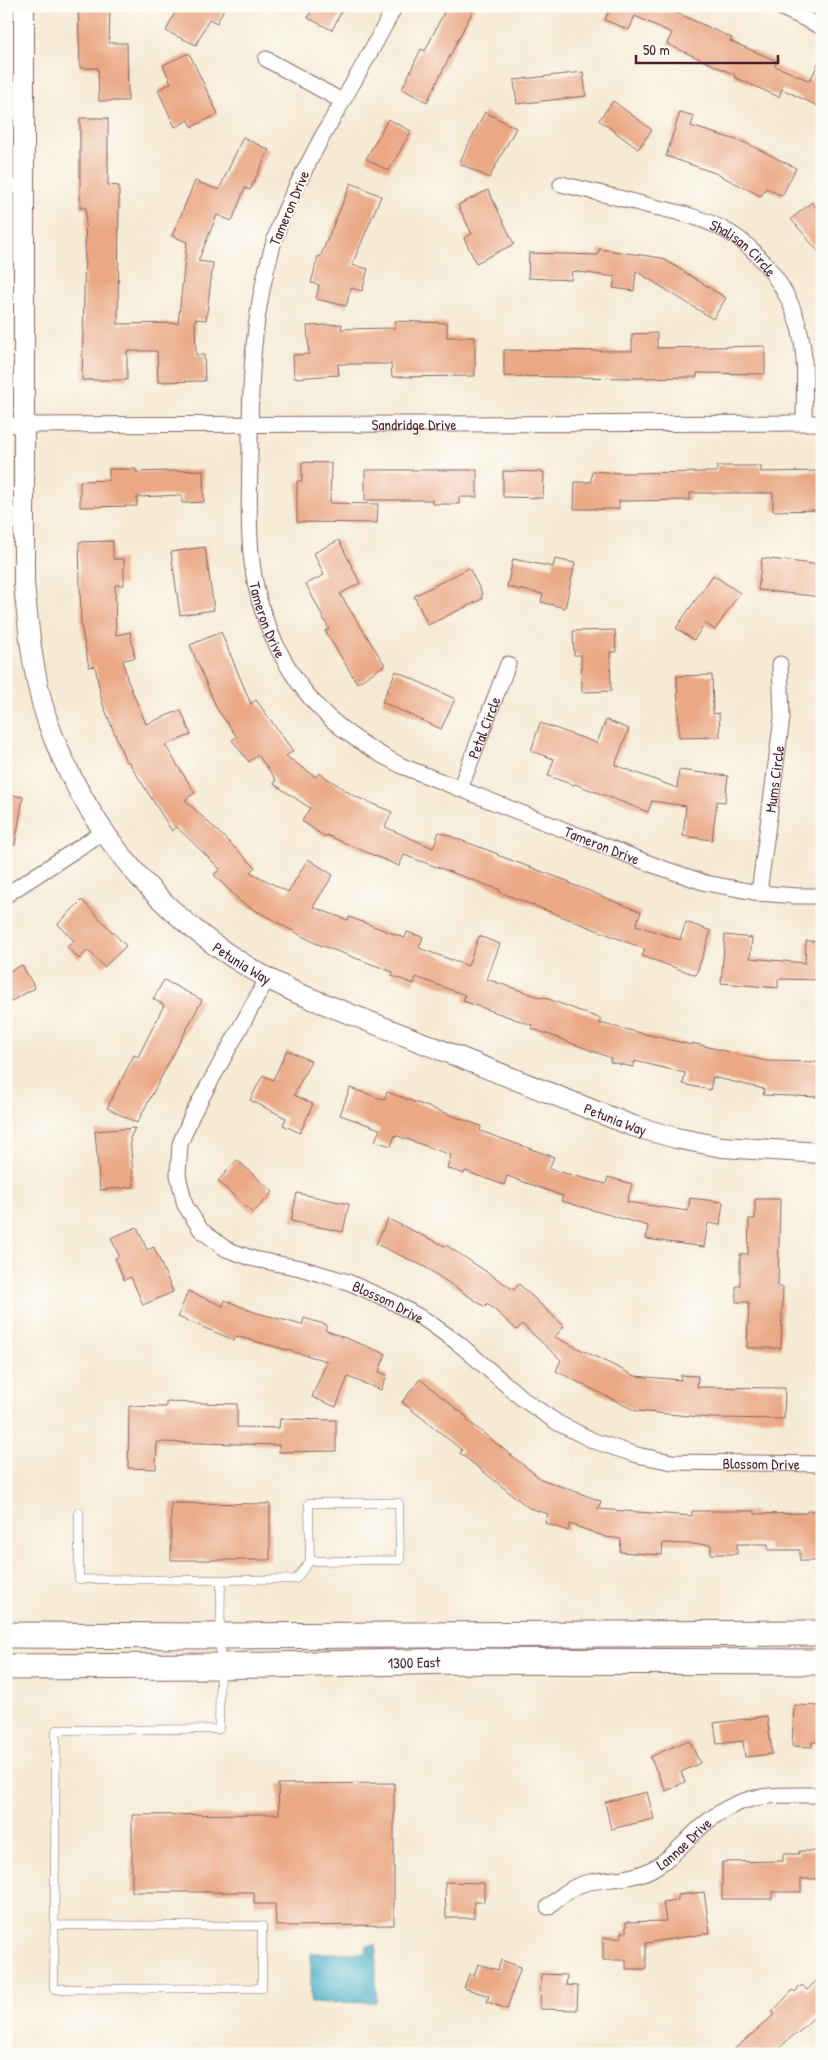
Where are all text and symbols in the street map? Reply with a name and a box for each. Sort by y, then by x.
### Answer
scale bar [636,32,778,64]
text: 50 m [643,39,670,60]
street label: Tameron Drive [264,167,314,249]
street label: Shalisan Circle [707,214,782,281]
street label: Sandridge Drive [372,413,456,435]
street label: Tameron Drive [245,580,291,661]
street label: Petal Circle [462,693,505,761]
street label: Mums Circle [759,744,789,814]
street label: Tameron Drive [561,820,643,869]
street label: Petunia Way [209,936,275,989]
street label: Petunia Way [581,1097,649,1140]
street label: Blossom Drive [349,1275,428,1328]
street label: Blossom Drive [722,1452,800,1474]
street label: 1300 East [387,1651,441,1673]
street label: Lannae Drive [652,1812,716,1875]

